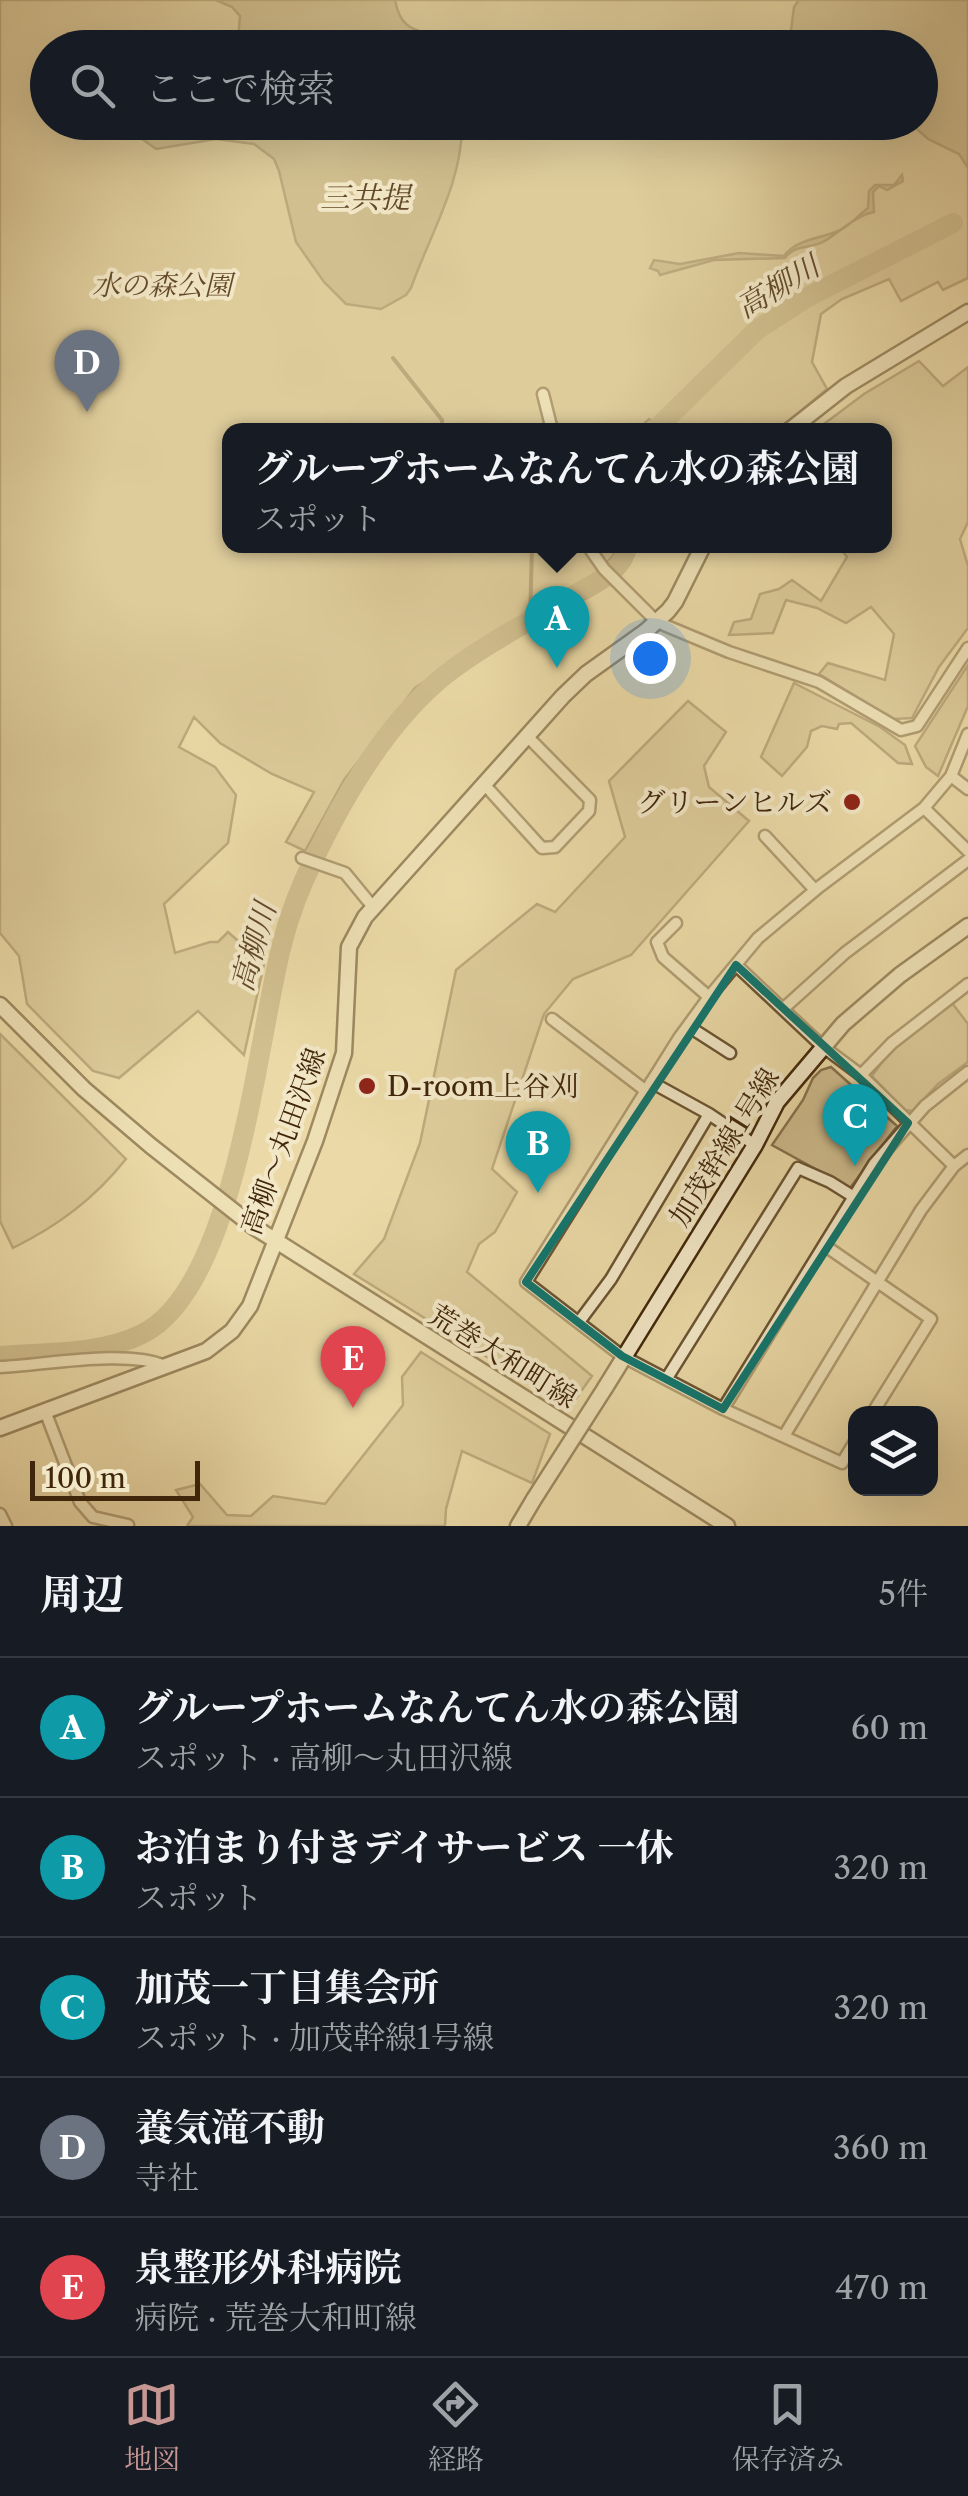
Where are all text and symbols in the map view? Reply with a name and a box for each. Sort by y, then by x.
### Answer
search box [30,30,938,140]
icon: search [65,58,120,113]
text: ここで検索 [145,65,335,112]
water label: 三共提 [320,179,414,216]
water label: 高柳川 [730,246,828,326]
park label: 水の森公園 [92,268,236,302]
pin: D [54,330,120,412]
popup [222,423,892,553]
text: グループホームなんてん水の森公園 [255,445,859,492]
text: スポット [255,499,383,538]
pin: A [524,586,590,668]
your location [625,633,676,684]
place label: グリーンヒルズ [637,785,832,819]
marker: グリーンヒルズ [841,791,863,813]
water label: 高柳川 [223,896,285,995]
street label: 高柳～丸田沢線 [234,1043,332,1239]
street label: 加茂幹線1号線 [662,1062,786,1232]
place label: D-room上谷刈 [387,1069,578,1103]
marker: D-room上谷刈 [356,1075,378,1097]
pin: C [822,1084,888,1166]
pin: B [506,1110,570,1193]
street label: 荒巻大和町線 [423,1297,583,1415]
pin: E [320,1326,386,1408]
map controls [848,1406,938,1496]
button: layers [848,1406,938,1496]
scale bar [30,1456,200,1500]
text: 100 m [45,1461,126,1495]
text: 周辺 [40,1568,124,1620]
text: 5件 [879,1574,928,1613]
text: グループホームなんてん水の森公園 [135,1684,740,1731]
text: A [60,1708,85,1747]
text: 60 m [851,1708,928,1747]
text: スポット · 高柳～丸田沢線 [135,1738,513,1777]
text: お泊まり付きデイサービス 一休 [135,1824,674,1871]
text: B [61,1848,84,1887]
text: 320 m [833,1848,928,1887]
text: スポット [135,1878,263,1917]
text: 加茂一丁目集会所 [135,1964,439,2011]
text: C [60,1988,85,2027]
text: 320 m [833,1988,928,2027]
text: スポット · 加茂幹線1号線 [135,2018,495,2057]
text: 養気滝不動 [135,2104,325,2151]
text: D [59,2128,86,2167]
text: 360 m [833,2128,928,2167]
text: 寺社 [135,2158,199,2197]
text: 泉整形外科病院 [135,2244,401,2291]
text: E [61,2268,84,2307]
text: 470 m [835,2268,928,2307]
text: 病院 · 荒巻大和町線 [135,2298,417,2337]
tab: 地図 [124,2377,180,2477]
tab: 経路 [428,2377,484,2477]
tab: 保存済み [732,2377,844,2477]

